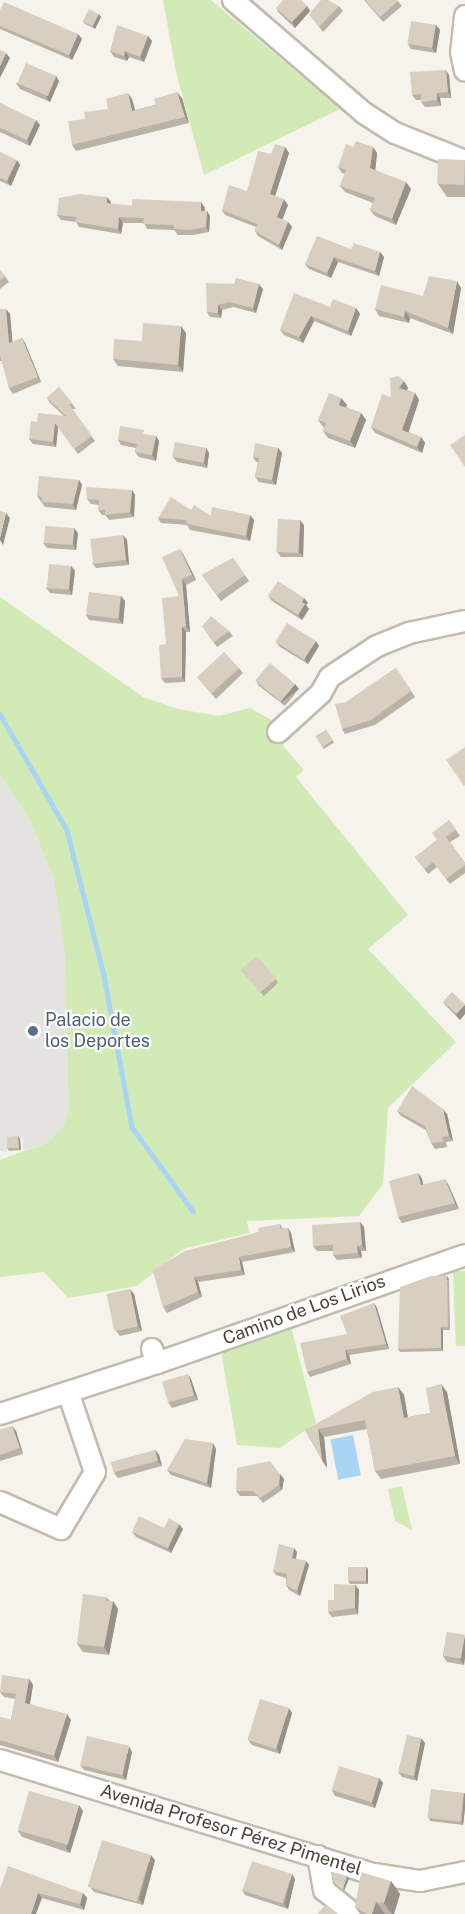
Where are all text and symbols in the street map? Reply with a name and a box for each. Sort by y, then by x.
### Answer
place label: Palacio de los Deportes [45,1010,150,1052]
marker: Palacio de los Deportes [26,1024,40,1038]
street label: Camino de Los Lirios [220,1270,388,1350]
street label: Avenida Profesor Pérez Pimentel [98,1780,364,1880]

